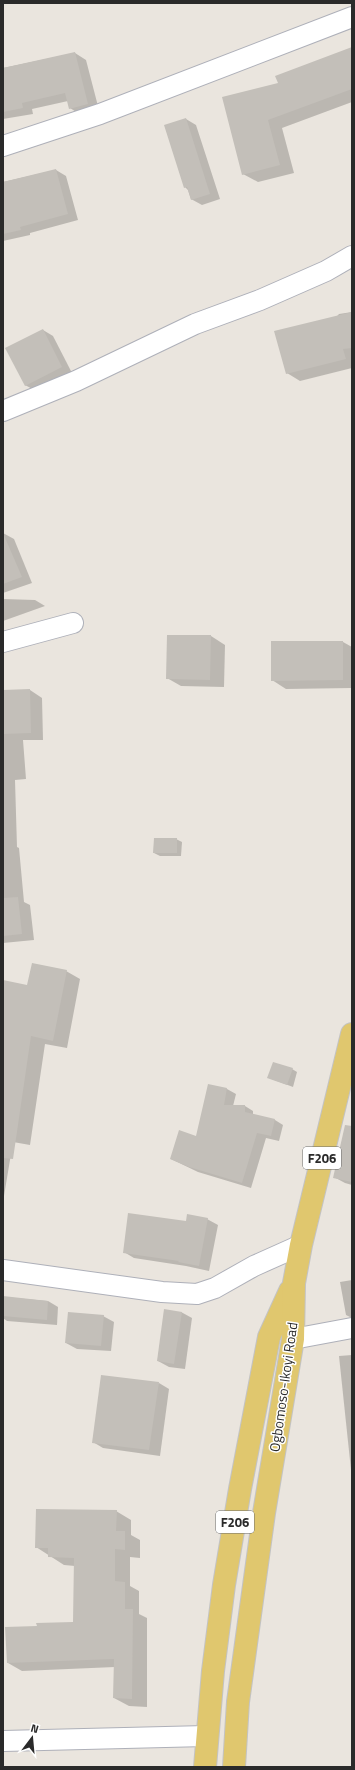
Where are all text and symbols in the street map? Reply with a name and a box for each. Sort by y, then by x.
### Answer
road number: F206 [303,1147,341,1169]
street label: Ogbomoso-Ikoyi Road [264,1321,302,1453]
road number: F206 [216,1511,254,1533]
north arrow [12,1718,52,1758]
text: N [29,1720,41,1737]

